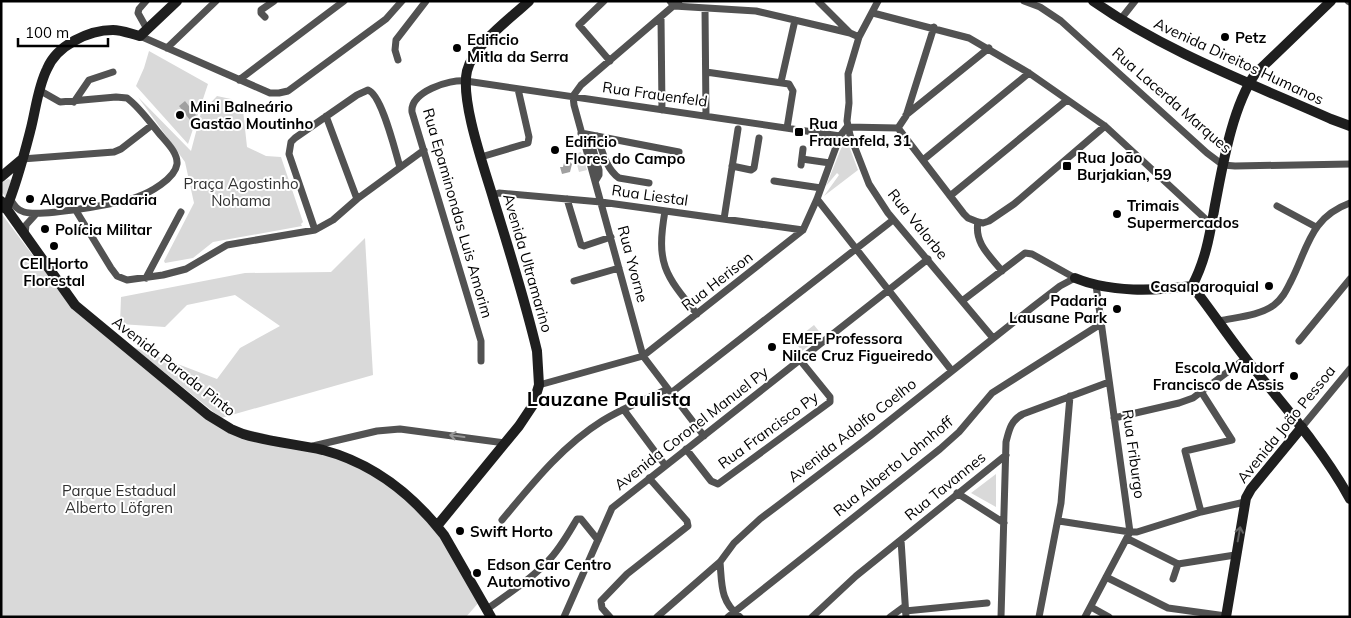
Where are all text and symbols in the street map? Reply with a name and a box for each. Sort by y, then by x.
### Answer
street label: Avenida Direitos Humanos [1151,13,1327,109]
scale bar [18,15,108,47]
text: 100 m [25,23,69,42]
place label: Petz [1235,28,1267,47]
place label: Edificio Mitla da Serra [467,30,569,66]
marker: Petz [1219,31,1231,43]
marker: Edificio Mitla da Serra [451,42,463,54]
street label: Rua Lacerda Marques [1108,43,1236,157]
street label: Rua Frauenfeld [601,77,709,111]
place label: Mini Balneário Gastão Moutinho [190,97,313,133]
street label: Rua Epaminondas Luis Amorim [419,106,497,320]
marker: Mini Balneário Gastão Moutinho [174,109,186,121]
place label: Rua Frauenfeld, 31 [809,114,911,150]
marker: Rua Frauenfeld, 31 [793,126,805,138]
place label: Edificio Flores do Campo [565,132,685,168]
marker: Edificio Flores do Campo [549,144,561,156]
place label: Rua João Burjakian, 59 [1077,148,1172,184]
marker: Rua João Burjakian, 59 [1061,160,1073,172]
park label: Praça Agostinho Nohama [183,174,299,210]
street label: Rua Liestal [611,180,689,210]
street label: Rua Valorbe [884,185,952,263]
place label: Algarve Padaria [40,190,157,209]
street label: Avenida Ultramarino [499,191,557,335]
marker: Algarve Padaria [24,193,36,205]
place label: Trimais Supermercados [1127,196,1239,232]
marker: Trimais Supermercados [1111,208,1123,220]
place label: Polícia Militar [55,220,152,239]
marker: Polícia Militar [39,223,51,235]
street label: Rua Yvorne [614,223,652,305]
marker: CEI Horto Florestal [48,240,60,252]
street label: Rua Herison [677,247,757,315]
place label: CEI Horto Florestal [20,254,89,290]
place label: Casa paroquial [1150,277,1259,296]
marker: Casa paroquial [1263,280,1275,292]
place label: Padaria Lausane Park [1009,291,1108,327]
marker: Padaria Lausane Park [1111,303,1123,315]
street label: Avenida Parada Pinto [108,312,240,420]
place label: EMEF Professora Nilce Cruz Figueiredo [782,329,933,365]
marker: EMEF Professora Nilce Cruz Figueiredo [766,341,778,353]
place label: Escola Waldorf Francisco de Assis [1153,358,1284,394]
street label: Avenida João Pessoa [1233,361,1339,487]
street label: Avenida Coronel Manuel Py [610,362,772,494]
marker: Escola Waldorf Francisco de Assis [1288,370,1300,382]
street label: Avenida Adolfo Coelho [784,374,920,486]
district label: Lauzane Paulista [527,386,691,411]
street label: Rua Francisco Py [714,387,822,473]
street label: Rua Friburgo [1118,408,1150,500]
street label: Rua Alberto Lohnhoff [829,411,957,520]
one-way arrow [449,431,465,441]
street label: Rua Tavannes [901,448,989,524]
park label: Parque Estadual Alberto Löfgren [62,481,176,517]
place label: Swift Horto [470,522,553,541]
marker: Swift Horto [454,525,466,537]
one-way arrow [1235,526,1244,542]
place label: Edson Car Centro Automotivo [487,555,612,591]
marker: Edson Car Centro Automotivo [471,567,483,579]

